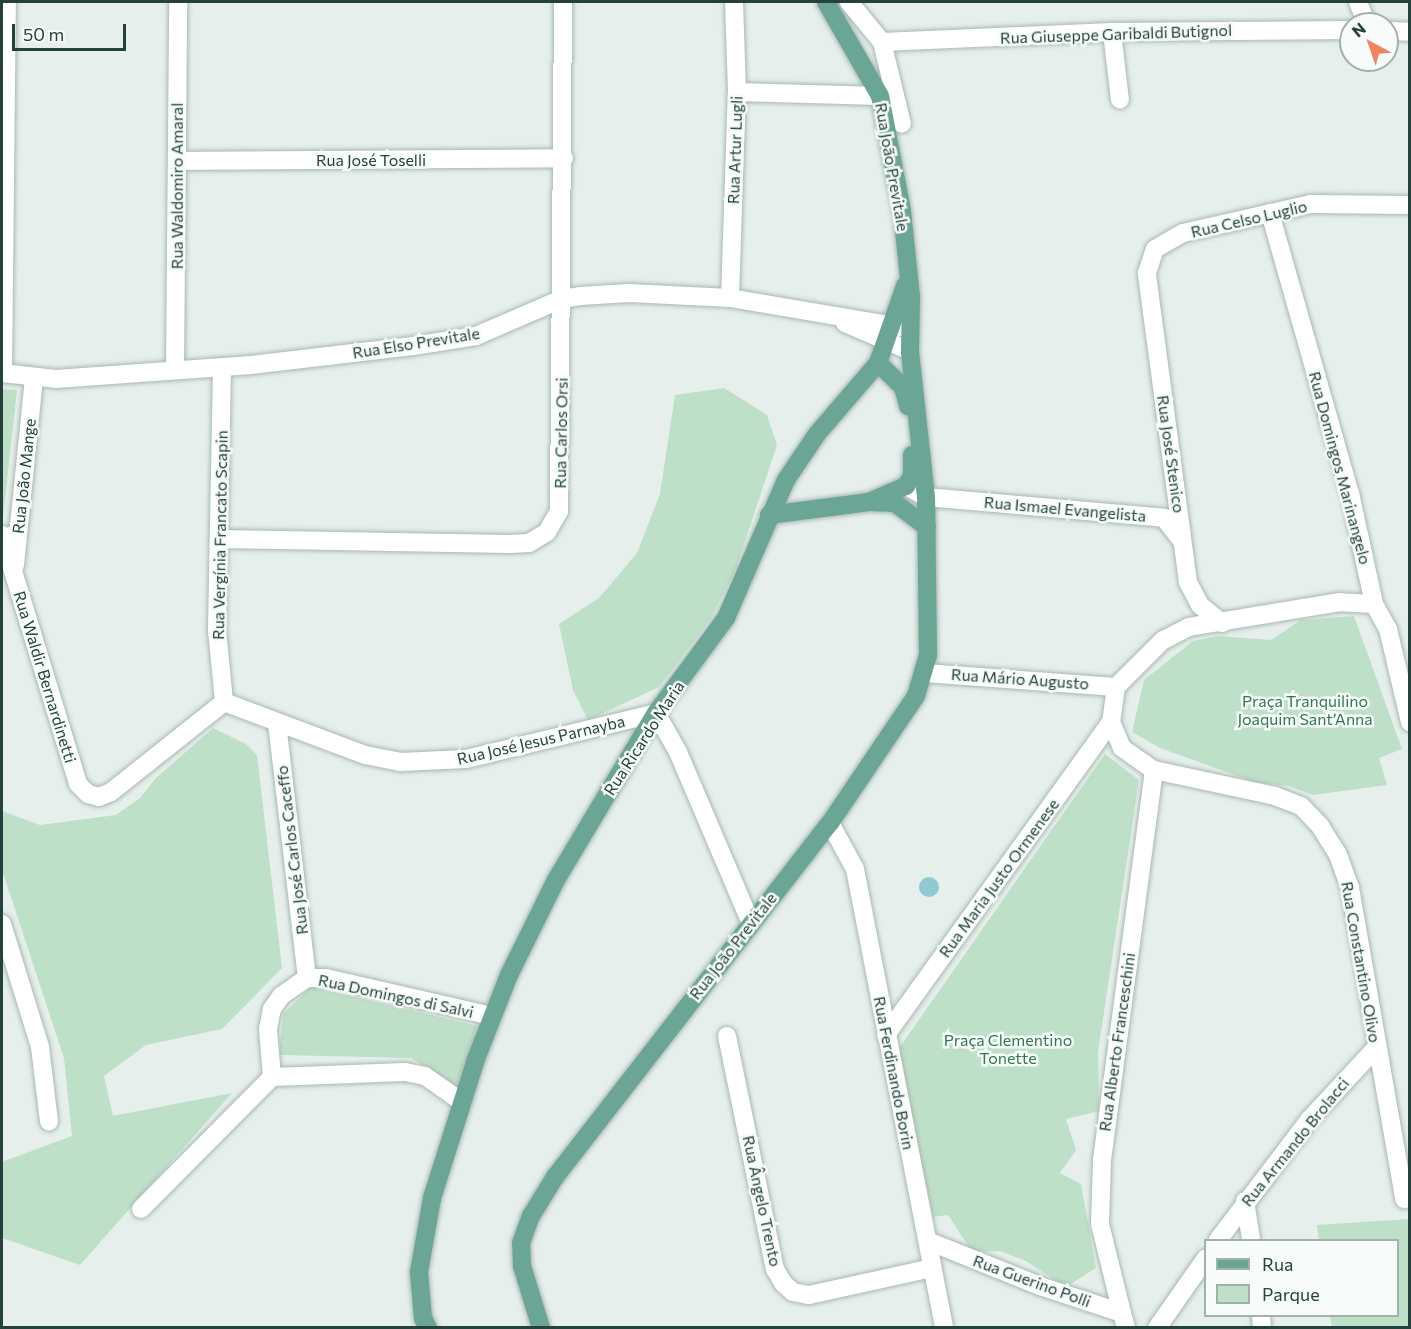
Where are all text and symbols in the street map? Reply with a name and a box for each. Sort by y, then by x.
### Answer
scale bar [15,12,129,50]
north arrow [1339,12,1399,72]
text: N [1348,18,1369,40]
street label: Rua Giuseppe Garibaldi Butignol [1000,20,1232,48]
text: 50 m [23,23,64,45]
street label: Rua Artur Lugli [724,96,746,204]
street label: Rua João Previtale [871,101,913,233]
street label: Rua Waldomiro Amaral [167,103,187,269]
street label: Rua José Toselli [316,150,426,170]
street label: Rua Celso Luglio [1189,196,1309,242]
street label: Rua Elso Previtale [351,323,481,363]
street label: Rua Domingos Marinangelo [1305,369,1375,567]
street label: Rua Carlos Orsi [550,377,572,489]
street label: Rua José Stenico [1153,394,1189,514]
street label: Rua João Mange [8,417,40,535]
street label: Rua Vergínia Francato Scapin [209,430,231,640]
street label: Rua Ismael Evangelista [983,492,1147,526]
street label: Rua Waldir Bernardinetti [10,589,80,765]
street label: Rua Mário Augusto [950,665,1090,693]
street label: Rua Ricardo Maria [600,677,688,799]
park label: Praça Tranquilino Joaquim Sant’Anna [1237,691,1373,729]
street label: Rua José Jesus Parnayba [455,711,627,769]
street label: Rua José Carlos Caceffo [272,764,312,936]
street label: Rua Maria Justo Ormenese [935,795,1063,961]
street label: Rua Constantino Olivo [1337,880,1385,1044]
street label: Rua João Previtale [685,889,781,1003]
street label: Rua Alberto Franceschini [1095,951,1139,1133]
street label: Rua Domingos di Salvi [317,970,475,1022]
street label: Rua Ferdinando Borin [870,995,918,1151]
park label: Praça Clementino Tonette [944,1030,1072,1068]
street label: Rua Armando Brolacci [1237,1074,1353,1210]
street label: Rua Ângelo Trento [739,1134,785,1268]
legend [1204,1239,1399,1317]
street label: Rua Guerino Polli [970,1251,1094,1311]
text: Rua [1262,1253,1293,1275]
text: Parque [1262,1283,1320,1305]

